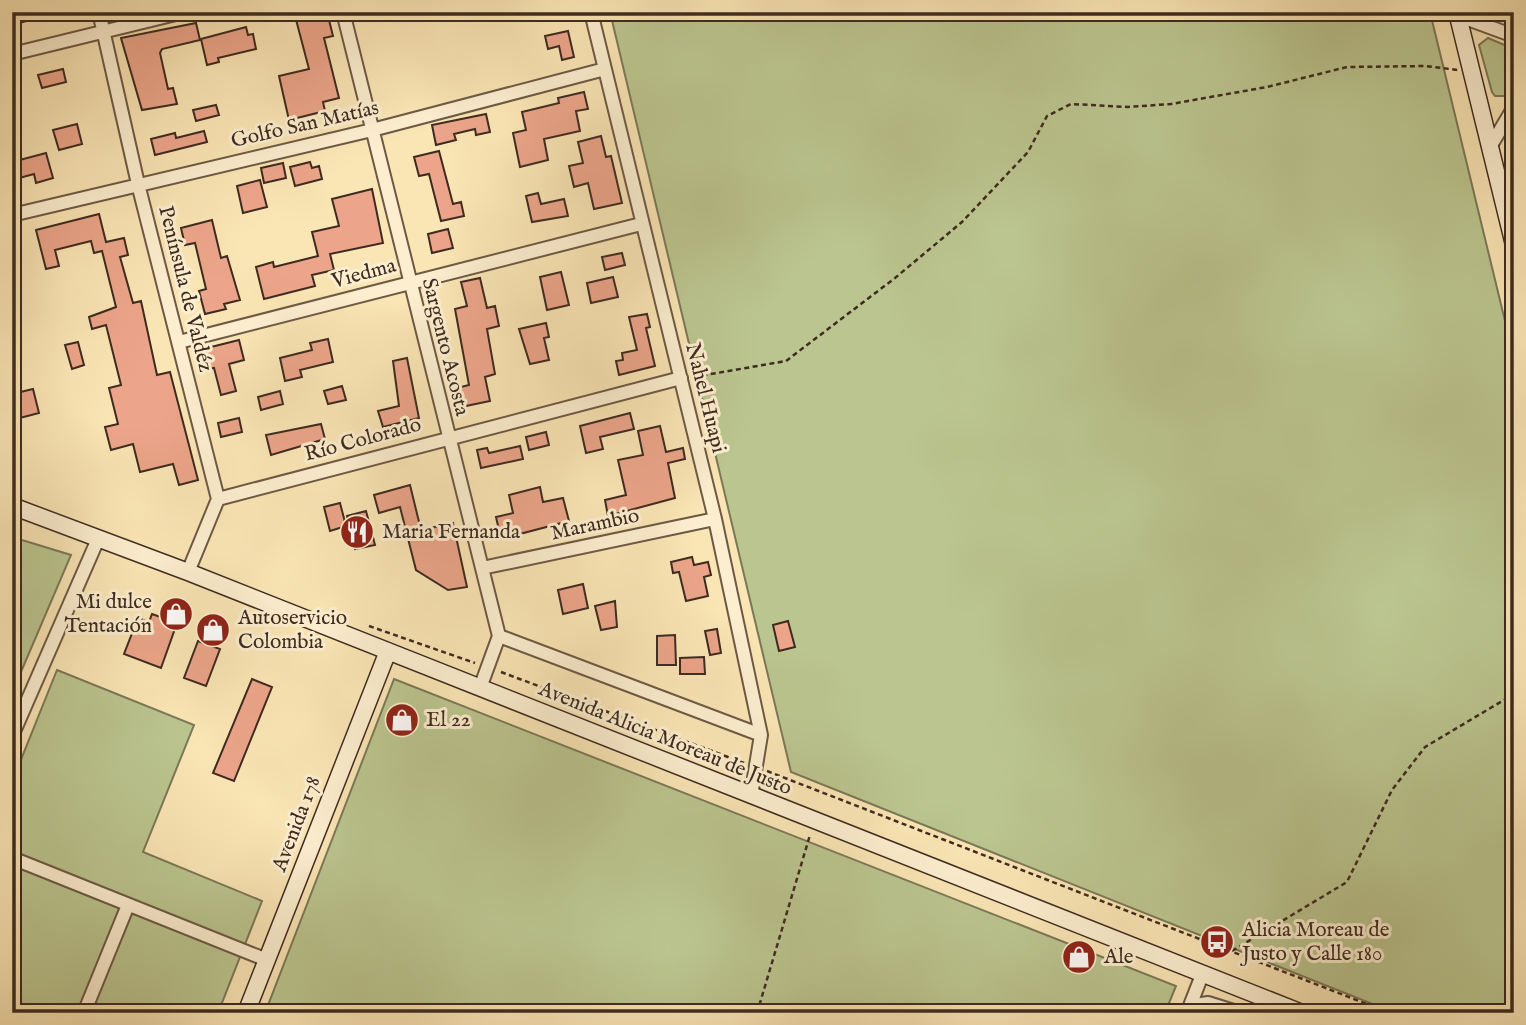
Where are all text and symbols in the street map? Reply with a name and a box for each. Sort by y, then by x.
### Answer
street label: Golfo San Matías [228,95,382,155]
street label: Península de Valdéz [151,203,219,375]
street label: Viedma [328,252,400,296]
street label: Sargento Acosta [415,275,475,420]
street label: Nahel Huapi [678,340,732,456]
street label: Río Colorado [302,411,424,469]
street label: Marambio [548,502,642,548]
restaurant icon: Maria Fernanda [338,513,376,551]
place label: Maria Fernanda [382,519,521,546]
place label: Mi dulce Tentación [65,589,152,640]
shop icon: Mi dulce Tentación [157,595,195,633]
place label: Autoservicio Colombia [237,605,347,656]
shop icon: Autoservicio Colombia [194,611,232,649]
street label: Avenida Alicia Moreau de Justo [533,675,796,802]
shop icon: El 22 [383,701,421,739]
place label: El 22 [426,707,471,734]
street label: Avenida 178 [266,772,328,876]
place label: Alicia Moreau de Justo y Calle 180 [1240,917,1390,968]
bus stop icon: Alicia Moreau de Justo y Calle 180 [1198,923,1236,961]
shop icon: Ale [1060,938,1098,976]
place label: Ale [1103,944,1134,971]

